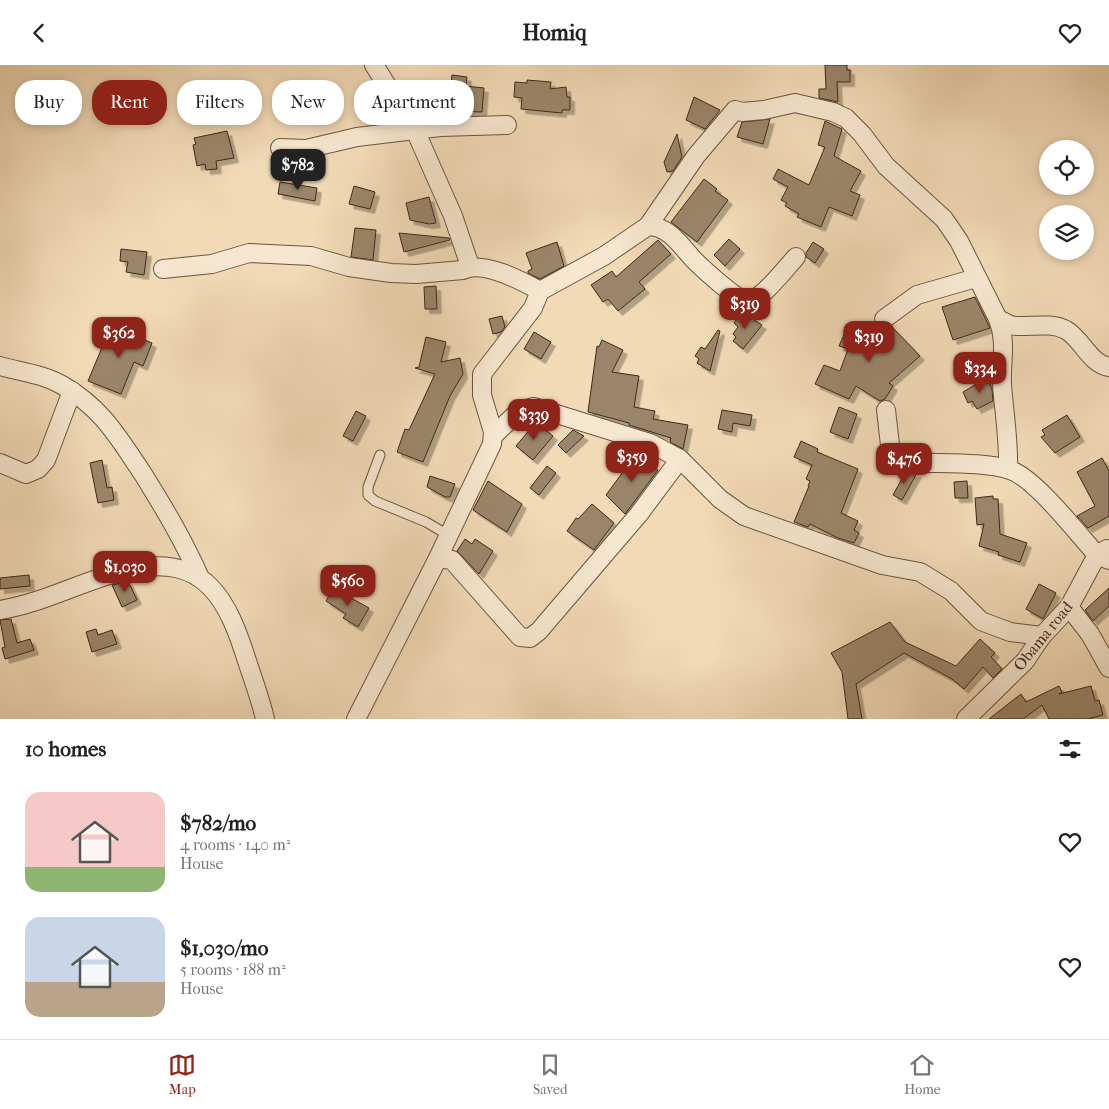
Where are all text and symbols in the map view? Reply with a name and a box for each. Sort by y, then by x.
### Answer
icon: back [25,19,53,47]
icon: heart [1056,19,1084,47]
text: Homiq [522,20,587,46]
chip: Buy [15,80,82,125]
chip: Rent [92,80,167,125]
chip: Filters [177,80,262,125]
chip: New [272,80,344,125]
chip: Apartment [354,80,474,125]
map controls [1039,140,1094,260]
button: locate [1039,140,1094,195]
pin: $782 [268,149,328,191]
text: $782 [282,155,314,174]
button: layers [1039,205,1094,260]
pin: $319 [715,287,775,330]
text: $319 [730,294,760,313]
pin: $362 [89,317,149,359]
pin: $319 [839,321,899,363]
text: $362 [103,323,135,342]
text: $319 [854,327,884,346]
pin: $334 [950,351,1010,394]
text: $334 [964,358,996,377]
pin: $339 [504,399,564,441]
text: $339 [519,405,549,424]
pin: $359 [602,441,662,483]
pin: $476 [874,443,934,485]
text: $359 [617,447,647,466]
text: $476 [887,449,921,468]
pin: $1,030 [84,551,166,593]
text: $1,030 [104,557,146,576]
pin: $560 [318,565,378,607]
text: $560 [331,571,365,590]
street label: Obama road [1009,597,1077,674]
icon: filters [1056,735,1084,763]
text: 10 homes [25,737,106,761]
text: $782/mo [180,811,256,835]
icon: home [65,812,125,872]
icon: heart [1056,828,1084,856]
text: 4 rooms · 140 m² [180,835,290,854]
text: House [180,854,223,873]
text: $1,030/mo [180,936,268,960]
icon: home [65,937,125,997]
icon: heart [1056,953,1084,981]
text: 5 rooms · 188 m² [180,960,286,979]
text: House [180,979,223,998]
tab: Map [168,1051,196,1098]
tab: Saved [533,1051,568,1098]
tab: Home [904,1051,941,1098]

